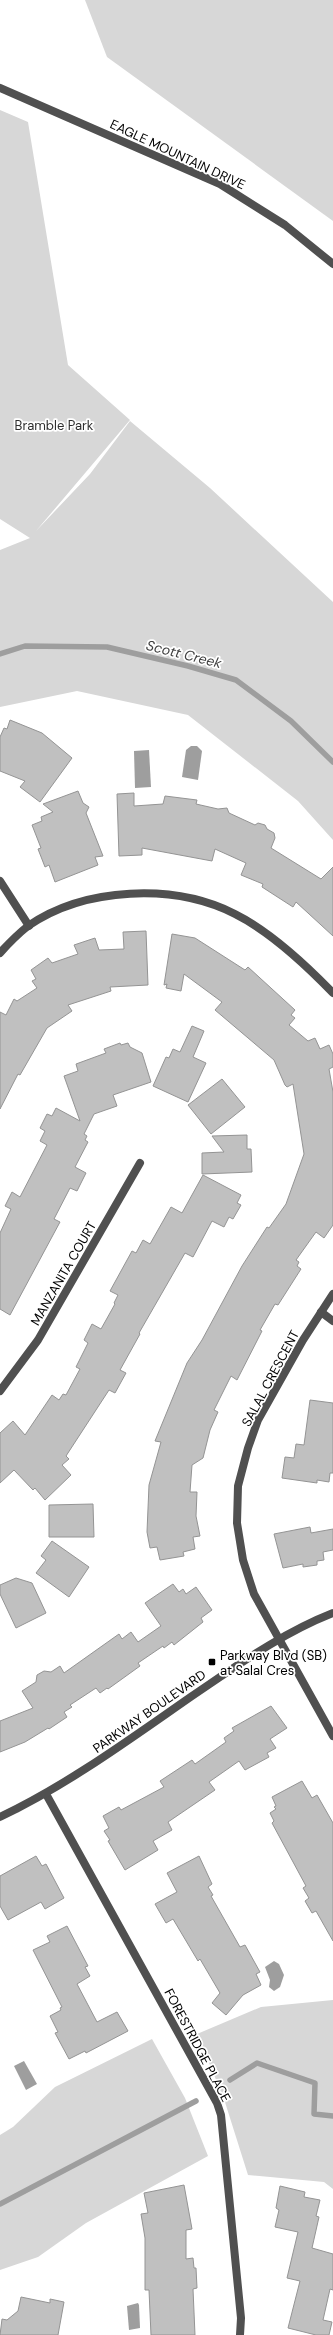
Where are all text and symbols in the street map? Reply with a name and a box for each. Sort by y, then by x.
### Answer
street label: EAGLE MOUNTAIN DRIVE [107,116,248,193]
park label: Bramble Park [15,417,94,434]
water label: Scott Creek [144,636,224,672]
street label: MANZANITA COURT [27,1218,100,1328]
street label: SALAL CRESCENT [238,1327,303,1429]
place label: Parkway Blvd (SB) at Salal Cres [220,1647,327,1679]
marker: Parkway Blvd (SB) at Salal Cres [207,1657,217,1667]
street label: PARKWAY BOULEVARD [90,1666,209,1757]
street label: FORESTRIDGE PLACE [160,1986,235,2105]

